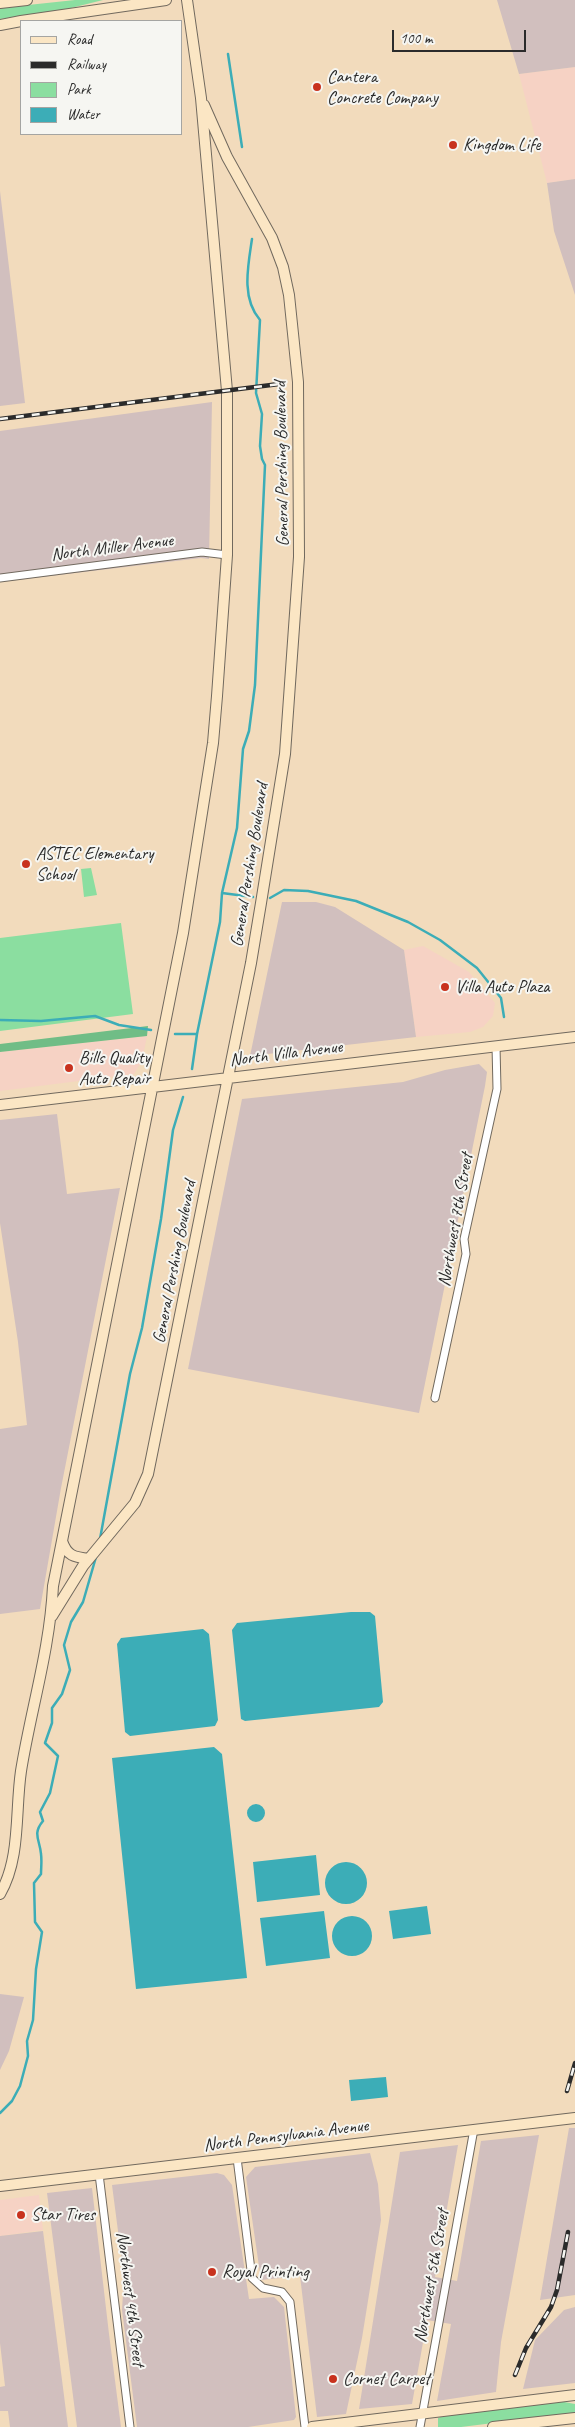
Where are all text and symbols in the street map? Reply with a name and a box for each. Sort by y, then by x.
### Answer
legend [20,20,182,135]
scale bar [395,20,529,52]
text: 100 m [400,29,432,48]
text: Road [67,30,92,49]
text: Railway [67,55,106,74]
place label: Cantera Concrete Company [327,66,438,108]
text: Park [67,80,91,99]
marker: Cantera Concrete Company [311,81,323,93]
text: Water [67,105,100,124]
place label: Kingdom Life [463,134,540,156]
marker: Kingdom Life [447,139,459,151]
street label: General Pershing Boulevard [270,381,294,547]
street label: North Miller Avenue [50,530,174,566]
street label: General Pershing Boulevard [226,782,274,948]
place label: ASTEC Elementary School [36,843,153,886]
marker: ASTEC Elementary School [20,858,32,870]
place label: Villa Auto Plaza [455,976,549,998]
marker: Villa Auto Plaza [439,981,451,993]
street label: North Villa Avenue [228,1036,344,1072]
place label: Bills Quality Auto Repair [79,1047,150,1090]
marker: Bills Quality Auto Repair [63,1062,75,1074]
street label: Northwest 7th Street [434,1152,478,1288]
street label: General Pershing Boulevard [149,1179,201,1345]
street label: North Pennsylvania Avenue [202,2115,370,2157]
place label: Star Tires [31,2204,95,2226]
street label: Northwest 5th Street [410,2208,454,2344]
marker: Star Tires [15,2209,27,2221]
street label: Northwest 4th Street [111,2231,149,2367]
place label: Royal Printing [222,2261,309,2283]
marker: Royal Printing [206,2266,218,2278]
place label: Cornet Carpet [343,2368,430,2390]
marker: Cornet Carpet [327,2373,339,2385]

